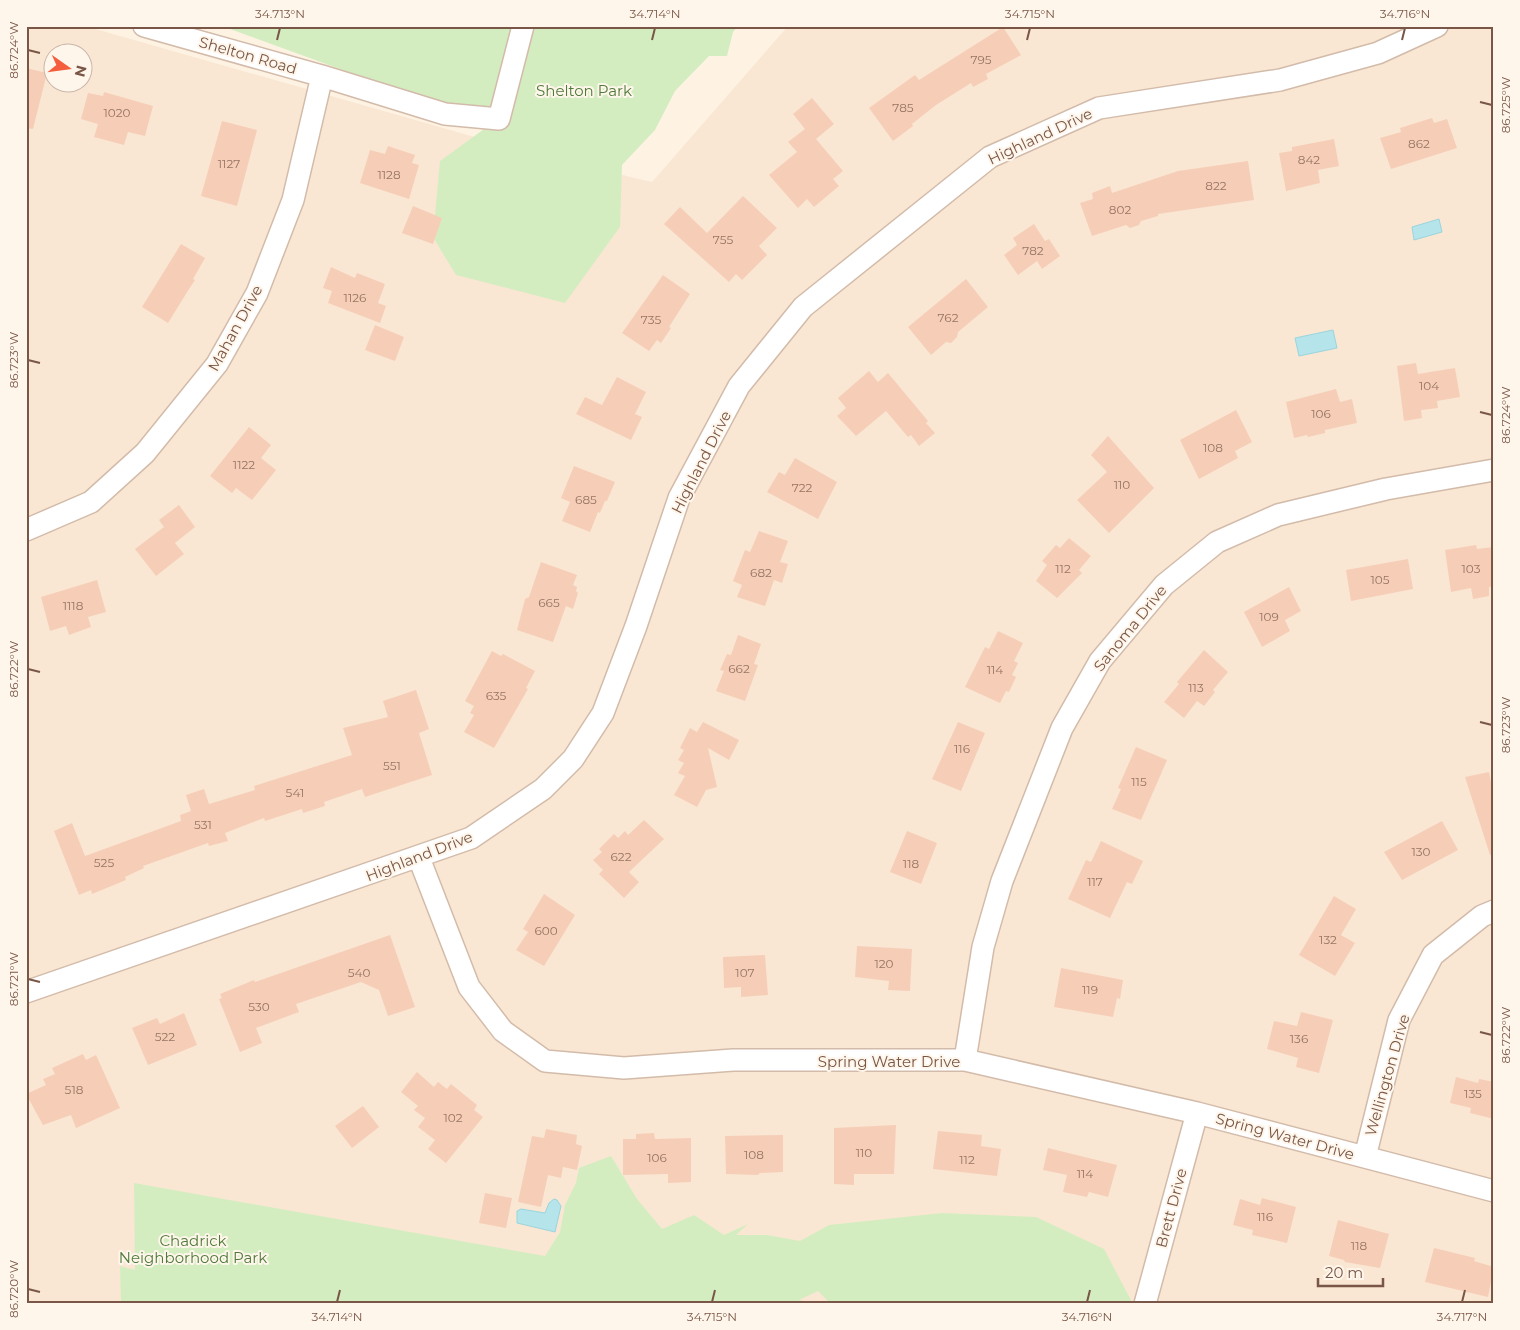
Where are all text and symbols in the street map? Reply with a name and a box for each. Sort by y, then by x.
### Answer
text: 34.713°N [255,6,305,21]
text: 34.714°N [629,6,681,21]
text: 34.715°N [1005,6,1055,21]
text: 34.716°N [1380,6,1430,21]
text: 86.724°W [6,21,21,79]
street label: Shelton Road [197,32,299,78]
north arrow [42,42,92,92]
house number: 795 [970,52,992,67]
text: N [71,63,91,79]
text: 86.725°W [1498,77,1513,133]
park label: Shelton Park [536,81,632,100]
house number: 785 [892,100,914,115]
street label: Highland Drive [985,103,1095,169]
house number: 1020 [103,105,131,120]
house number: 862 [1408,136,1430,151]
house number: 842 [1298,152,1320,167]
house number: 1127 [218,156,240,171]
house number: 1128 [377,167,401,182]
house number: 822 [1205,178,1227,193]
house number: 802 [1109,202,1131,217]
house number: 755 [713,232,733,247]
house number: 782 [1022,243,1044,258]
street label: Mahan Drive [204,282,266,374]
house number: 1126 [344,290,366,305]
house number: 762 [938,310,959,325]
house number: 735 [641,312,661,327]
text: 86.723°W [6,332,21,388]
house number: 104 [1419,378,1439,393]
text: 86.724°W [1498,386,1513,444]
house number: 106 [1311,406,1331,421]
street label: Highland Drive [667,407,735,517]
house number: 108 [1203,440,1223,455]
house number: 1122 [233,457,255,472]
house number: 110 [1114,477,1130,492]
house number: 722 [792,480,813,495]
house number: 685 [575,492,597,507]
house number: 112 [1055,561,1071,576]
house number: 103 [1462,561,1481,576]
house number: 682 [750,565,772,580]
house number: 105 [1370,572,1390,587]
street label: Sanoma Drive [1089,581,1171,675]
house number: 665 [538,595,560,610]
house number: 1118 [63,598,84,613]
house number: 109 [1259,609,1279,624]
text: 86.722°W [6,641,21,697]
house number: 662 [728,661,750,676]
house number: 114 [987,662,1003,677]
house number: 113 [1188,680,1204,695]
house number: 635 [486,688,507,703]
text: 86.723°W [1498,697,1513,753]
house number: 116 [954,741,970,756]
house number: 551 [383,758,401,773]
house number: 115 [1131,774,1147,789]
house number: 541 [286,785,304,800]
house number: 531 [194,817,212,832]
street label: Highland Drive [363,827,475,885]
house number: 130 [1411,844,1431,859]
house number: 622 [611,849,632,864]
house number: 525 [94,855,114,870]
house number: 118 [903,856,920,871]
house number: 117 [1087,874,1103,889]
house number: 600 [534,923,558,938]
house number: 132 [1319,932,1337,947]
text: 86.721°W [6,952,21,1006]
house number: 120 [874,956,894,971]
house number: 540 [348,965,370,980]
house number: 107 [735,965,755,980]
house number: 119 [1082,982,1098,997]
house number: 530 [248,999,270,1014]
text: 86.722°W [1498,1007,1513,1063]
street label: Wellington Drive [1361,1012,1413,1138]
house number: 522 [155,1029,175,1044]
house number: 136 [1290,1031,1308,1046]
street label: Spring Water Drive [818,1052,960,1071]
house number: 518 [65,1082,84,1097]
house number: 135 [1464,1086,1482,1101]
street label: Spring Water Drive [1214,1108,1356,1164]
house number: 102 [443,1110,463,1125]
house number: 110 [856,1145,872,1160]
house number: 108 [744,1147,764,1162]
house number: 106 [647,1150,667,1165]
house number: 112 [959,1152,975,1167]
house number: 114 [1077,1166,1093,1181]
street label: Brett Drive [1151,1166,1191,1250]
house number: 116 [1257,1209,1273,1224]
park label: Chadrick Neighborhood Park [119,1231,267,1267]
house number: 118 [1351,1238,1368,1253]
scale bar [1318,1255,1382,1287]
text: 86.720°W [6,1260,21,1318]
text: 20 m [1325,1263,1363,1282]
text: 34.714°N [311,1309,363,1324]
text: 34.715°N [687,1309,737,1324]
text: 34.716°N [1062,1309,1112,1324]
text: 34.717°N [1437,1309,1487,1324]

